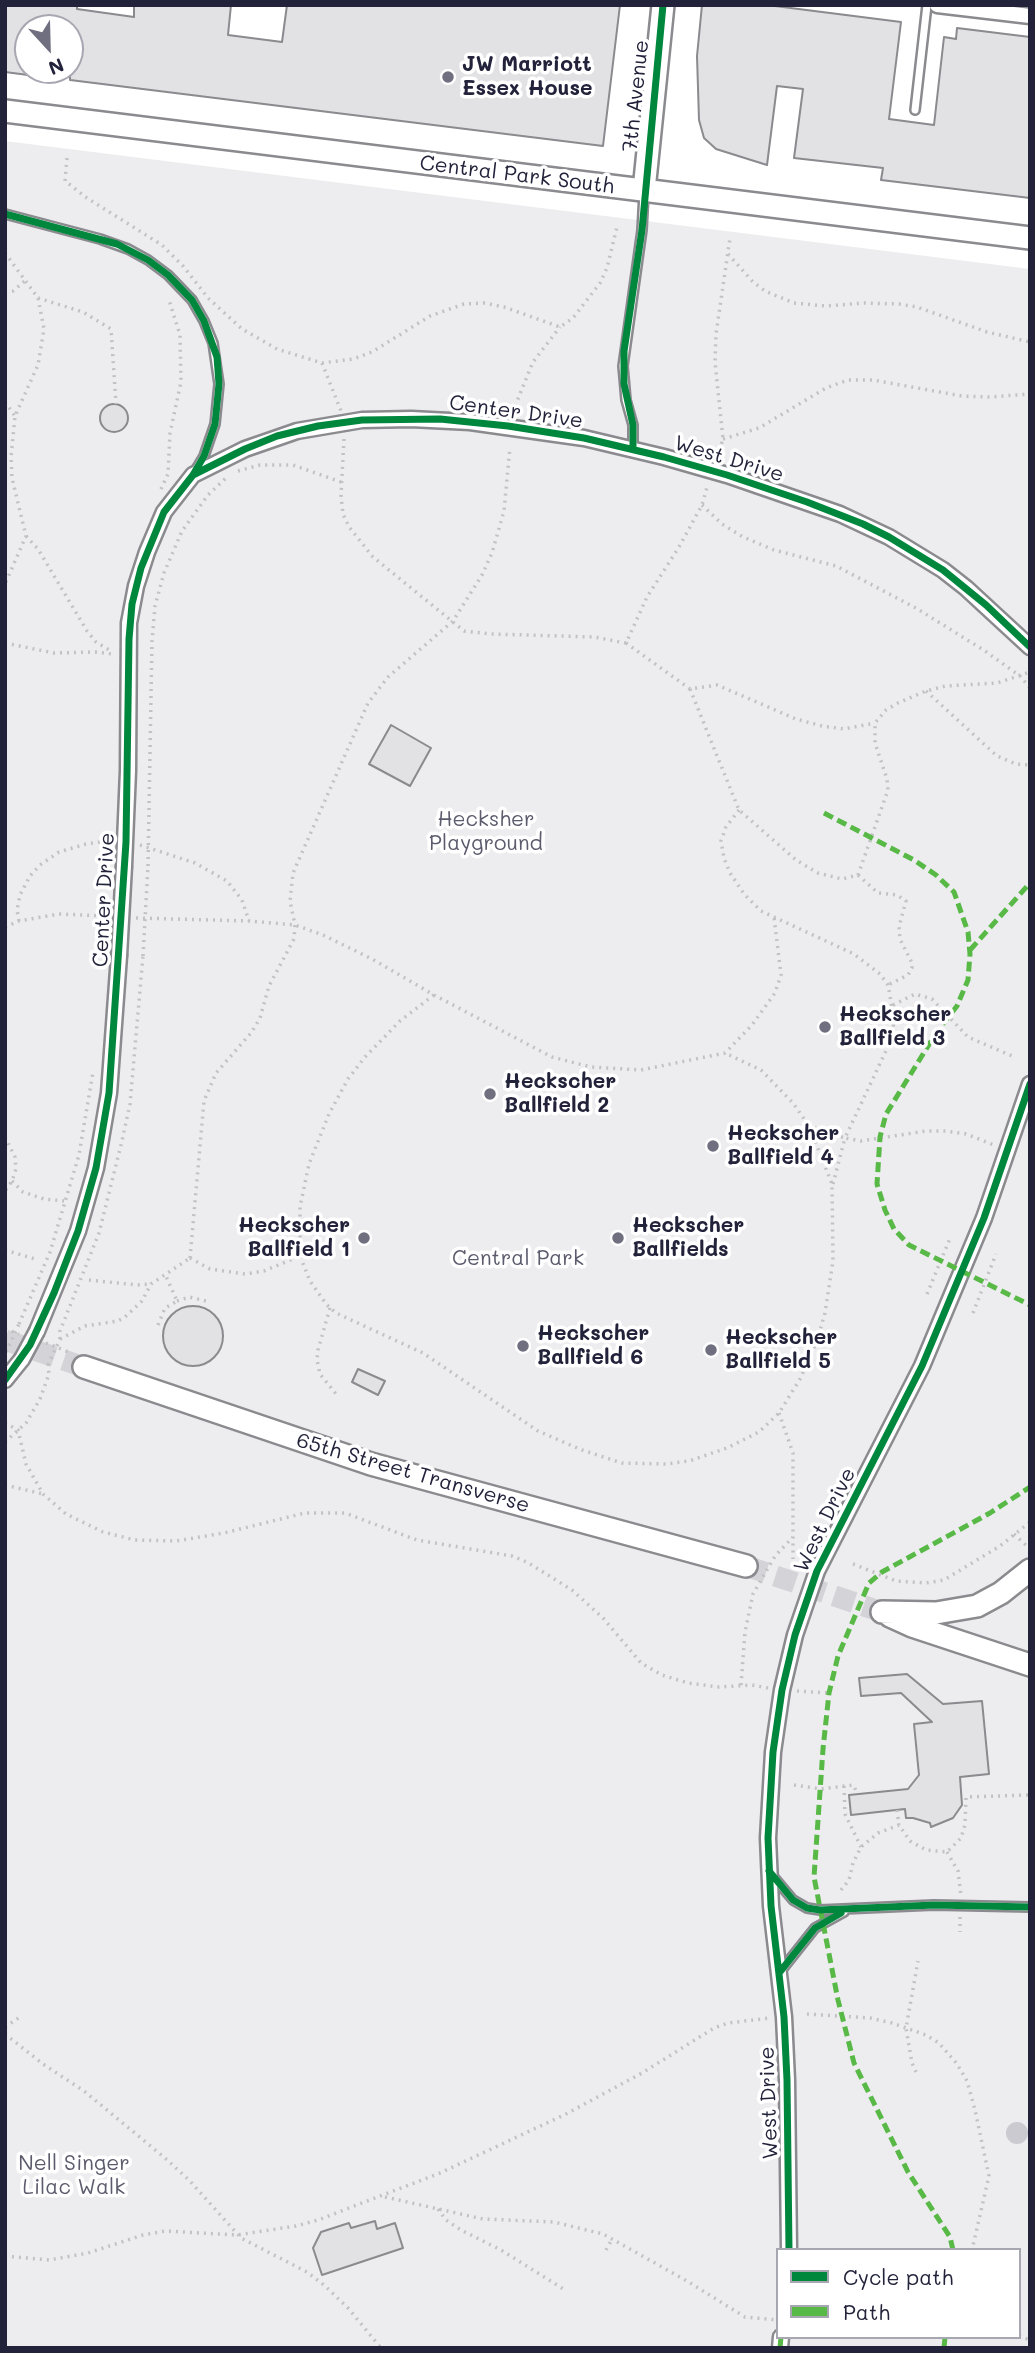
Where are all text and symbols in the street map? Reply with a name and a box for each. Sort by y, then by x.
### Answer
north arrow [14,14,84,84]
street label: 7th Avenue [618,39,654,153]
place label: JW Marriott Essex House [462,52,593,102]
text: N [45,53,68,81]
marker: JW Marriott Essex House [440,69,456,85]
street label: Central Park South [418,151,616,199]
street label: Center Drive [448,390,584,434]
street label: West Drive [671,430,787,488]
park label: Hecksher Playground [429,807,543,857]
street label: Center Drive [88,832,120,968]
place label: Heckscher Ballfield 3 [839,1002,951,1052]
marker: Heckscher Ballfield 3 [817,1019,833,1035]
place label: Heckscher Ballfield 2 [504,1069,616,1119]
marker: Heckscher Ballfield 2 [482,1086,498,1102]
place label: Heckscher Ballfield 4 [727,1121,839,1171]
marker: Heckscher Ballfield 4 [705,1138,721,1154]
place label: Heckscher Ballfield 1 [238,1213,350,1263]
place label: Heckscher Ballfields [632,1213,744,1263]
marker: Heckscher Ballfield 1 [356,1230,372,1246]
marker: Heckscher Ballfields [610,1230,626,1246]
park label: Central Park [452,1246,584,1272]
place label: Heckscher Ballfield 6 [537,1321,649,1371]
place label: Heckscher Ballfield 5 [725,1325,837,1375]
marker: Heckscher Ballfield 6 [515,1338,531,1354]
marker: Heckscher Ballfield 5 [703,1342,719,1358]
street label: 65th Street Transverse [294,1428,532,1518]
street label: West Drive [789,1464,861,1576]
street label: West Drive [754,2046,784,2160]
park label: Nell Singer Lilac Walk [18,2151,130,2201]
legend [776,2248,1021,2339]
text: Cycle path [843,2263,953,2290]
text: Path [843,2298,890,2325]

